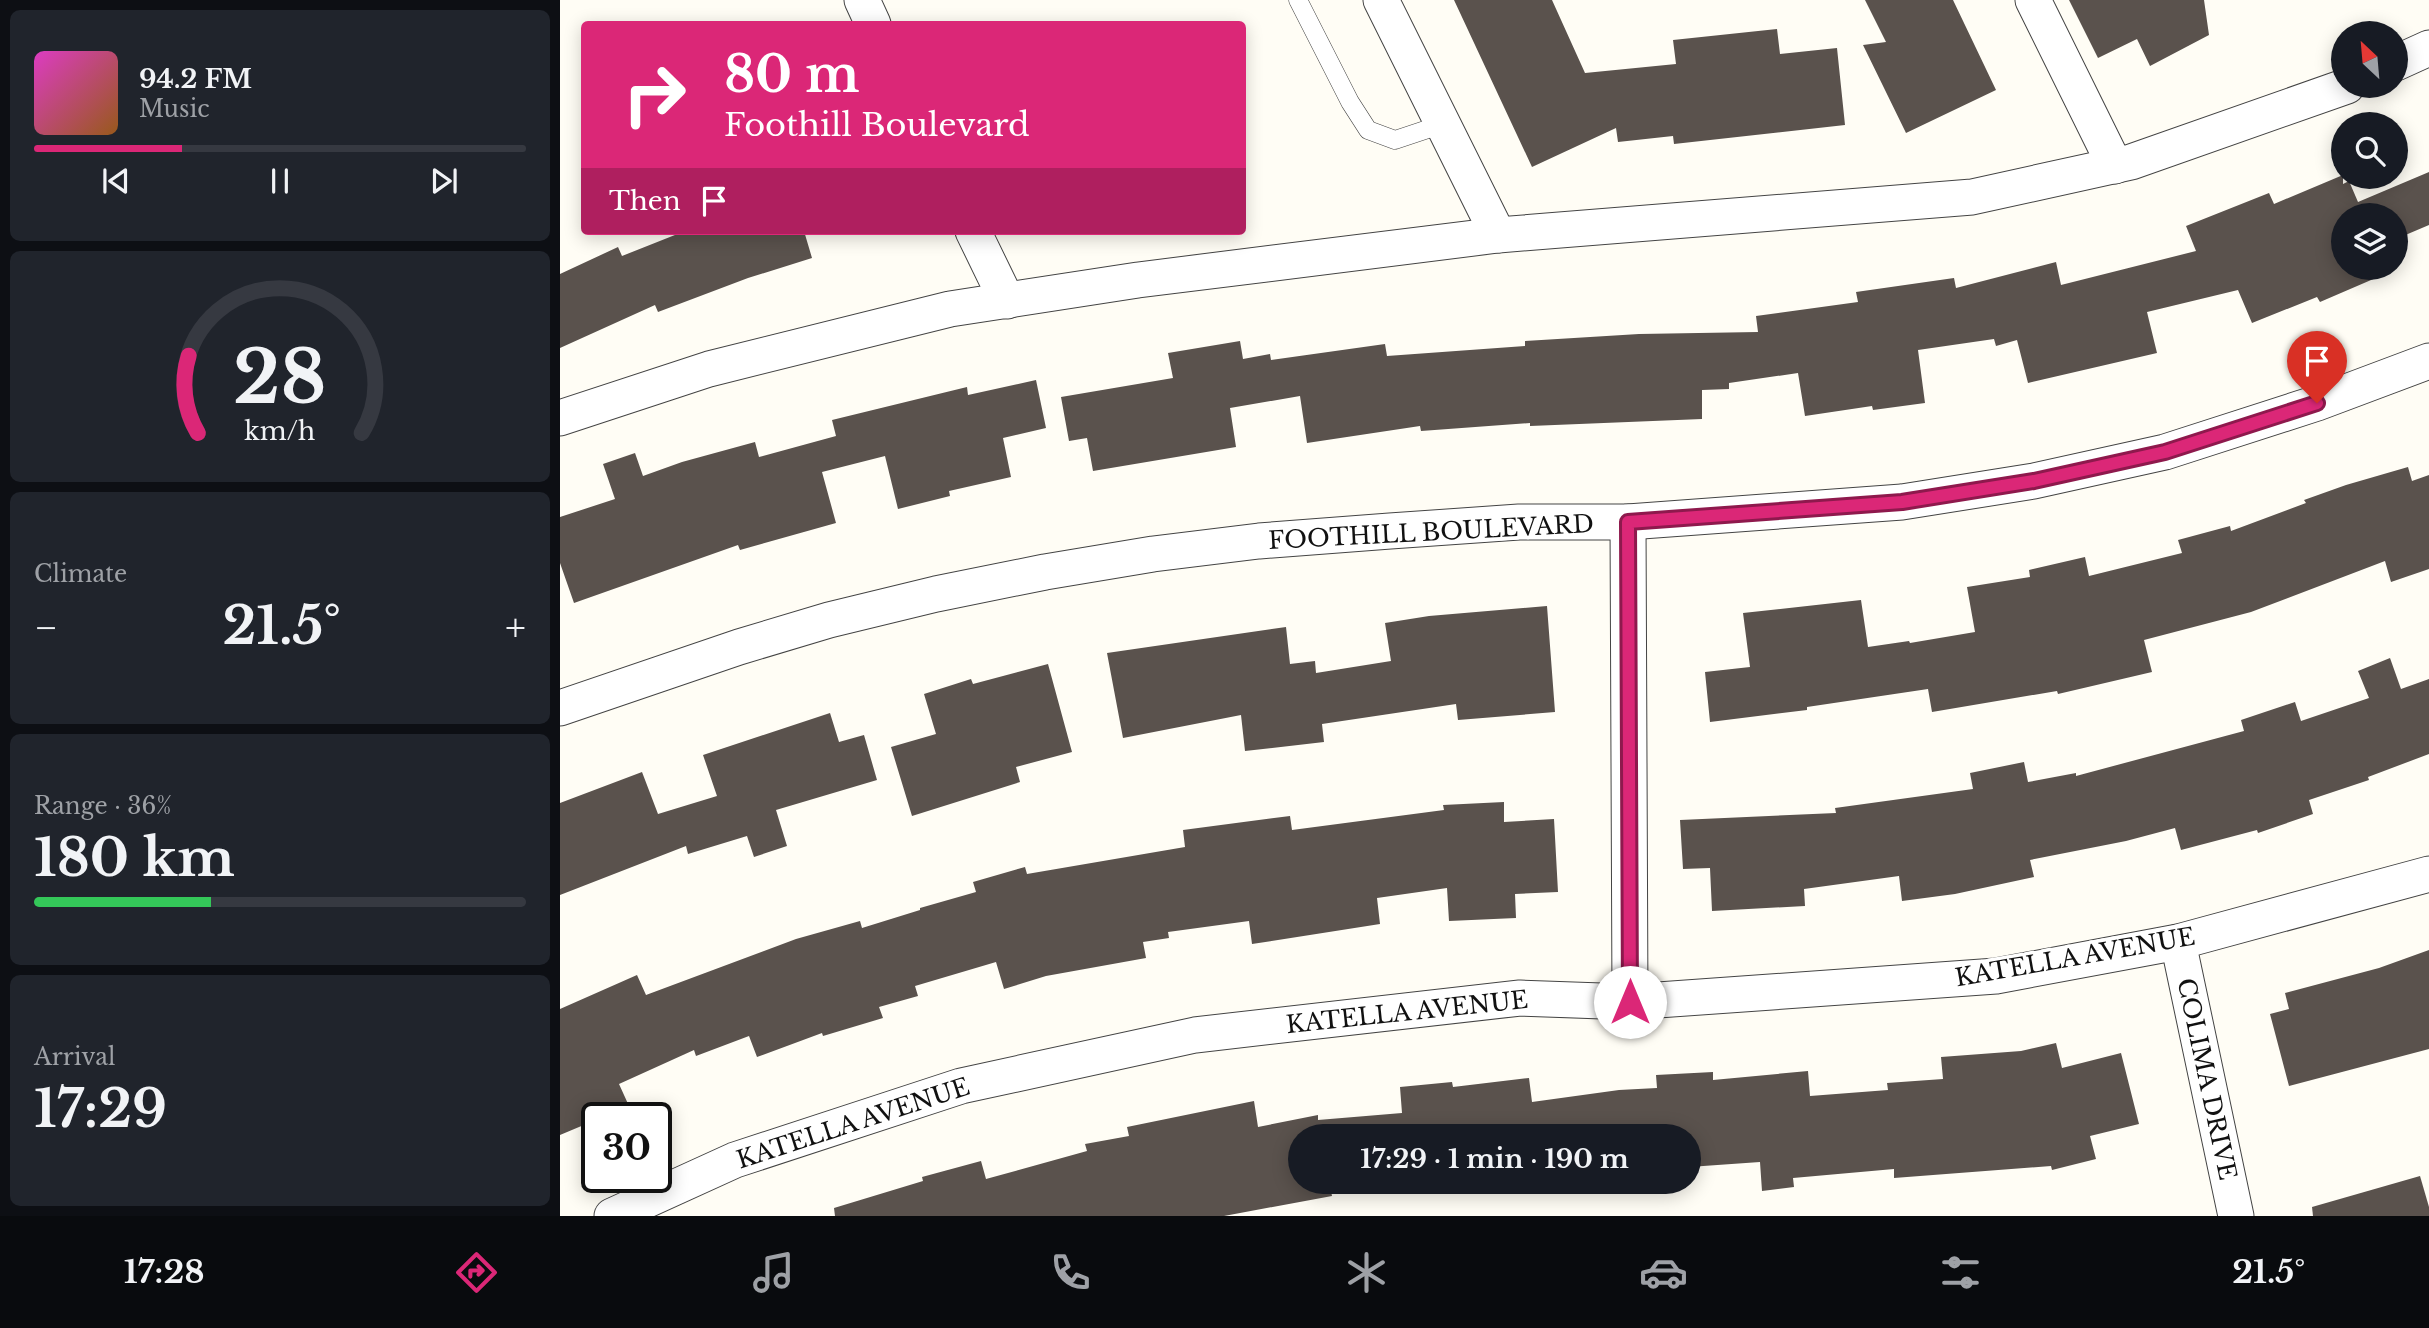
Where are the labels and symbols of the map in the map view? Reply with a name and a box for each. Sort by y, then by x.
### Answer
north arrow [2331,21,2408,98]
pin [2287,331,2347,403]
street label: FOOTHILL BOULEVARD [1268,509,1594,555]
street label: KATELLA AVENUE [1953,922,2197,992]
position arrow [1593,965,1667,1039]
street label: COLIMA DRIVE [2171,975,2243,1183]
street label: KATELLA AVENUE [1285,985,1529,1039]
street label: KATELLA AVENUE [733,1072,973,1174]
speed limit sign: 30 [581,1102,672,1193]

